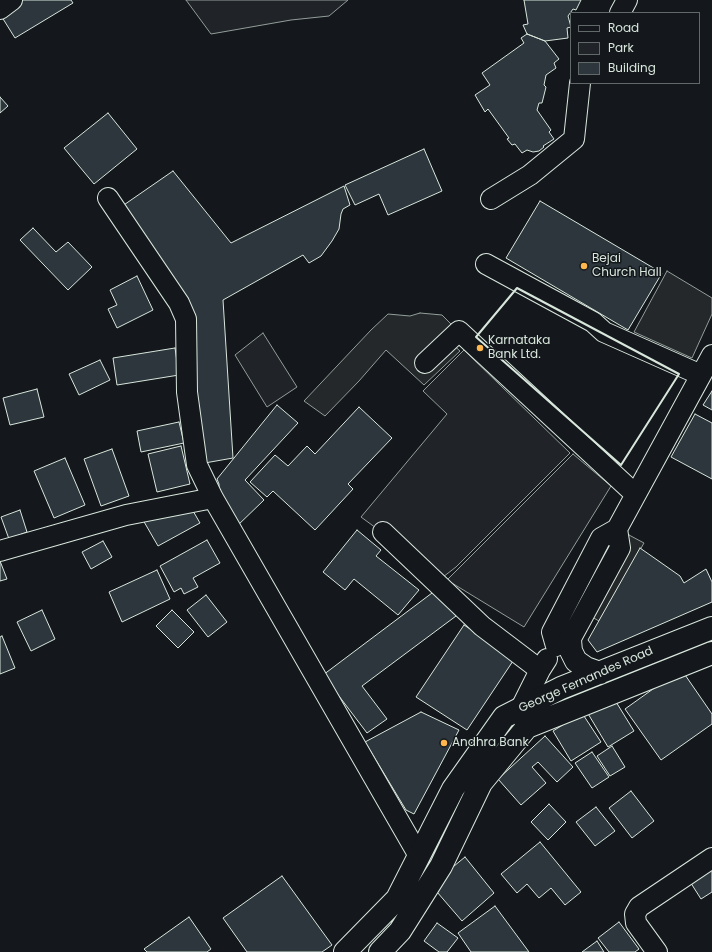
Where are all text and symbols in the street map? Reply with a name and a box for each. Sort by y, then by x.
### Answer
legend [570,12,700,84]
text: Road [608,19,639,36]
text: Park [608,39,634,56]
text: Building [608,59,656,76]
place label: Bejai Church Hall [592,252,662,280]
marker: Bejai Church Hall [579,261,589,271]
place label: Karnataka Bank Ltd. [488,334,550,362]
marker: Karnataka Bank Ltd. [475,343,485,353]
street label: George Fernandes Road [517,644,655,716]
place label: Andhra Bank [452,736,529,750]
marker: Andhra Bank [439,738,449,748]

